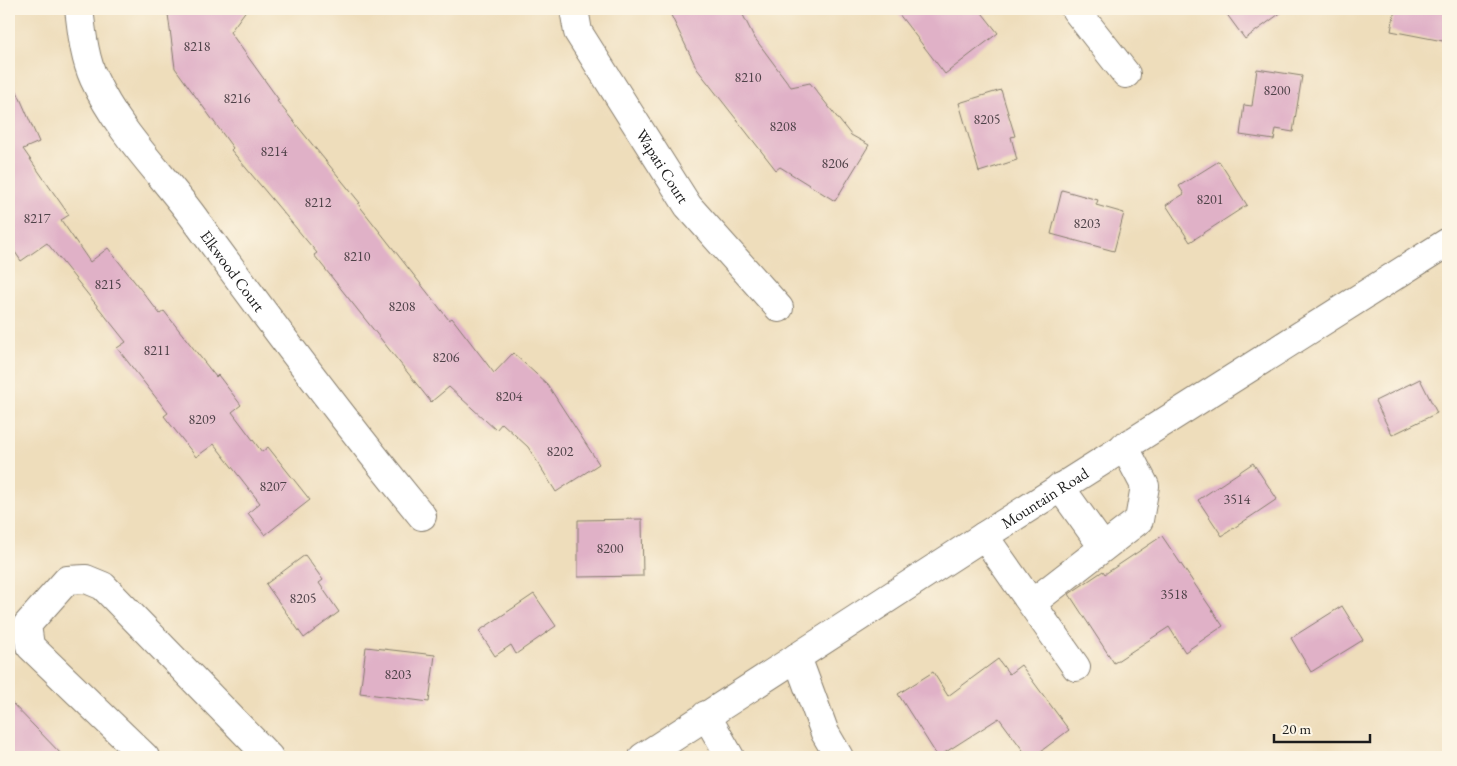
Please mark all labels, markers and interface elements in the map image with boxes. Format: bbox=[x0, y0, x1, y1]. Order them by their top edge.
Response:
house number: 8218 bbox=[184, 37, 211, 55]
house number: 8210 bbox=[735, 68, 762, 86]
house number: 8200 bbox=[1264, 81, 1291, 99]
house number: 8216 bbox=[224, 89, 251, 107]
house number: 8205 bbox=[974, 110, 1000, 128]
house number: 8208 bbox=[770, 117, 797, 135]
street label: Wapati Court bbox=[631, 125, 694, 207]
house number: 8214 bbox=[261, 142, 288, 160]
house number: 8206 bbox=[822, 154, 849, 172]
house number: 8201 bbox=[1197, 190, 1223, 208]
house number: 8212 bbox=[305, 193, 332, 211]
house number: 8217 bbox=[24, 209, 51, 227]
house number: 8203 bbox=[1074, 214, 1101, 232]
street label: Elkwood Court bbox=[196, 226, 270, 316]
house number: 8210 bbox=[344, 247, 371, 265]
house number: 8215 bbox=[95, 275, 121, 293]
house number: 8208 bbox=[389, 297, 416, 315]
house number: 8211 bbox=[144, 341, 170, 359]
house number: 8206 bbox=[433, 348, 460, 366]
house number: 8204 bbox=[496, 387, 523, 405]
house number: 8209 bbox=[189, 410, 216, 428]
house number: 8202 bbox=[547, 442, 574, 460]
street label: Mountain Road bbox=[997, 462, 1093, 533]
house number: 8207 bbox=[260, 477, 287, 495]
house number: 3514 bbox=[1224, 490, 1251, 508]
house number: 8200 bbox=[597, 539, 624, 557]
house number: 3518 bbox=[1161, 585, 1188, 603]
house number: 8205 bbox=[290, 589, 316, 607]
house number: 8203 bbox=[385, 665, 412, 683]
scale bar bbox=[1274, 711, 1371, 743]
text: 20 m bbox=[1282, 719, 1311, 738]

